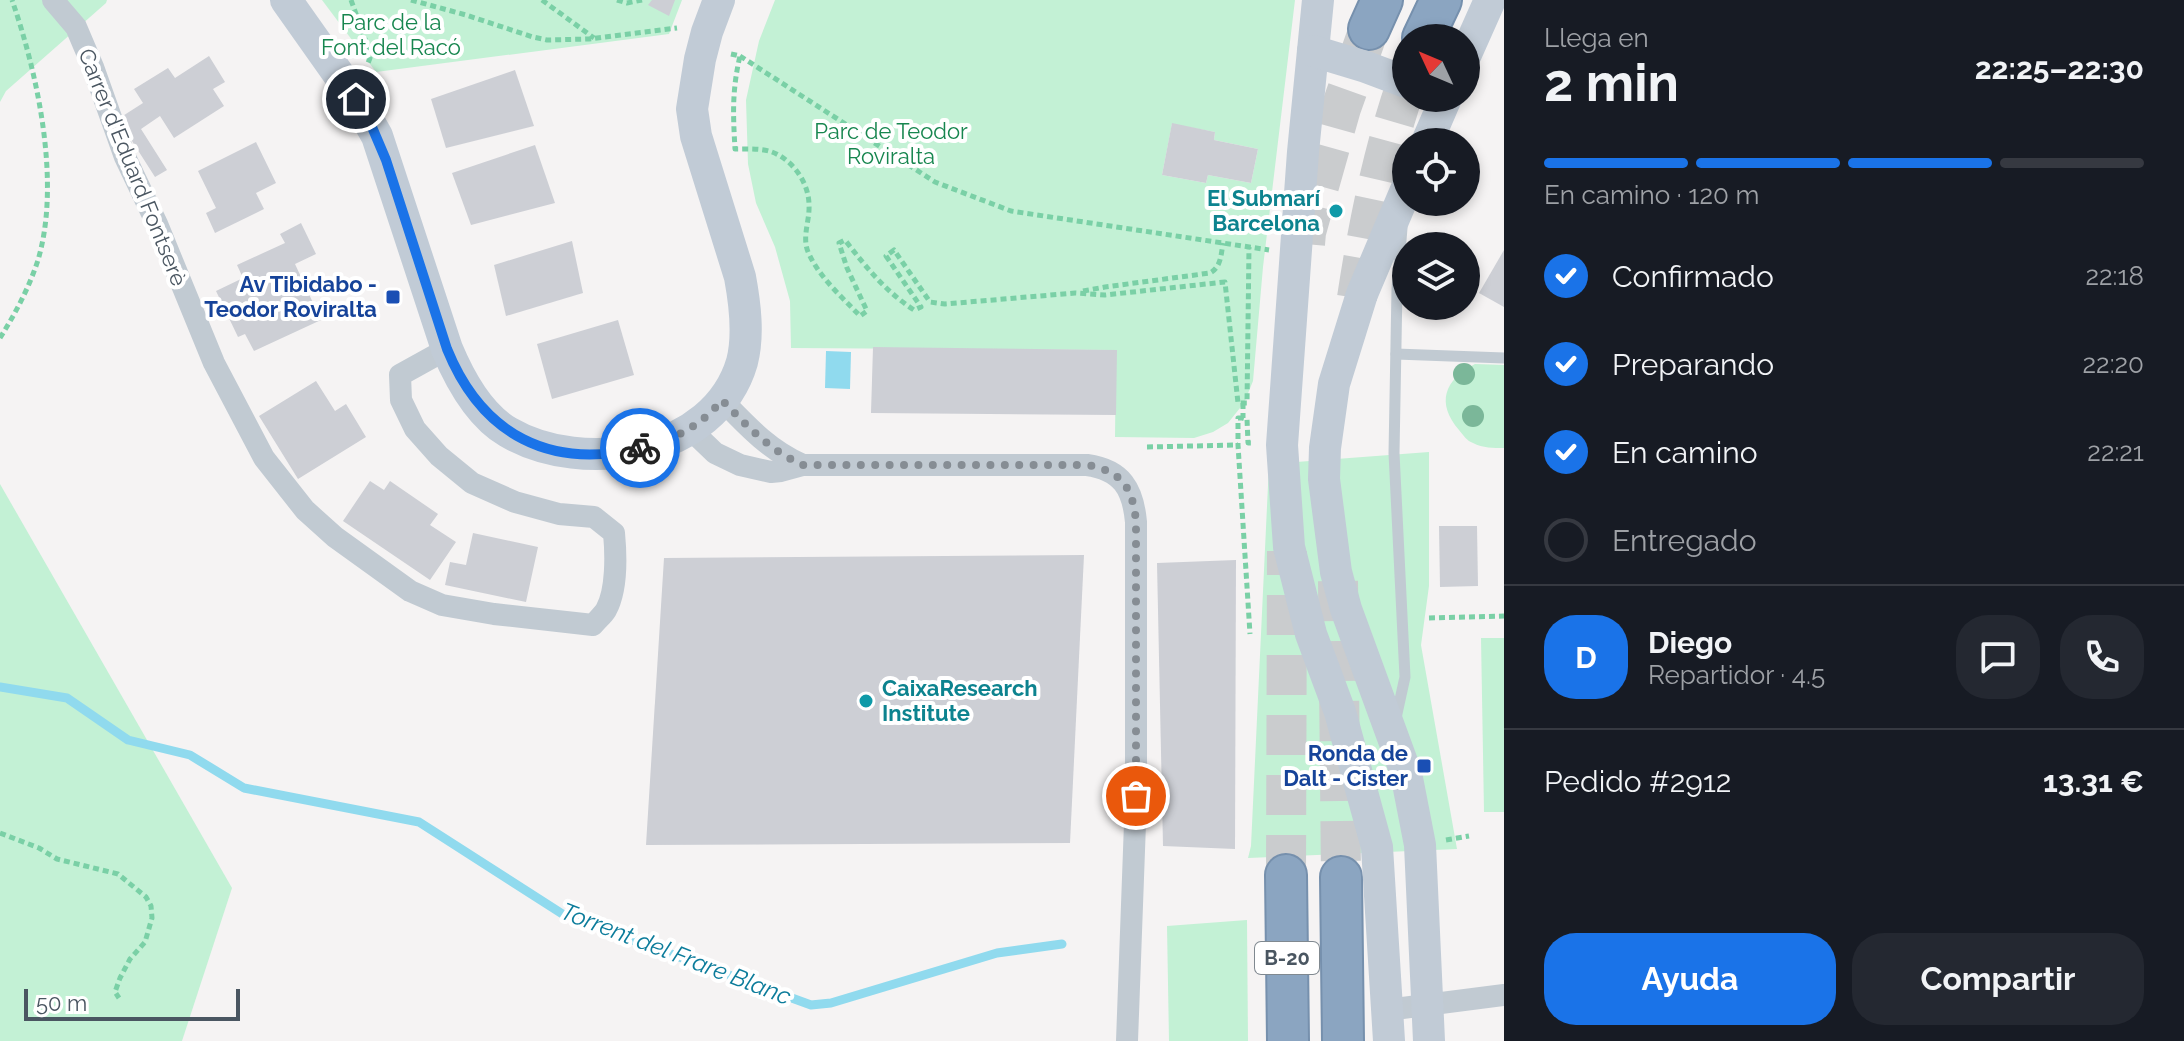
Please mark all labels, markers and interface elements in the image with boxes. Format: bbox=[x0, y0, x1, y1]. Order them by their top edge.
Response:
park label: Parc de la Font del Racó bbox=[321, 9, 461, 60]
text: Llega en bbox=[1544, 23, 1649, 53]
north arrow bbox=[1392, 24, 1480, 112]
map controls bbox=[1392, 24, 1480, 320]
street label: Carrer d'Eduard Fontserè bbox=[73, 45, 193, 290]
text: 22:25–22:30 bbox=[1975, 51, 2144, 86]
text: 2 min bbox=[1544, 52, 1679, 113]
pin bbox=[322, 65, 390, 133]
icon: home bbox=[334, 77, 378, 121]
park label: Parc de Teodor Roviralta bbox=[814, 118, 968, 169]
button: locate bbox=[1392, 128, 1480, 216]
text: En camino · 120 m bbox=[1544, 180, 1759, 210]
place label: El Submarí Barcelona bbox=[1207, 185, 1320, 236]
marker: El Submarí Barcelona bbox=[1327, 202, 1345, 220]
button: layers bbox=[1392, 232, 1480, 320]
icon: check bbox=[1544, 254, 1588, 298]
text: Confirmado bbox=[1612, 259, 1774, 294]
text: 22:18 bbox=[2085, 261, 2144, 291]
place label: Av Tibidabo - Teodor Roviralta bbox=[204, 271, 377, 322]
marker: Av Tibidabo - Teodor Roviralta bbox=[384, 288, 402, 306]
icon: check bbox=[1544, 342, 1588, 386]
text: Preparando bbox=[1612, 347, 1774, 382]
text: 22:20 bbox=[2083, 349, 2144, 379]
courier bbox=[600, 408, 680, 488]
icon: bike bbox=[618, 426, 662, 470]
icon: check bbox=[1544, 430, 1588, 474]
text: En camino bbox=[1612, 435, 1758, 470]
text: 22:21 bbox=[2087, 437, 2144, 467]
text: Entregado bbox=[1612, 523, 1757, 558]
button: chat bbox=[1956, 615, 2040, 699]
button: phone bbox=[2060, 615, 2144, 699]
text: Diego bbox=[1648, 625, 1732, 660]
text: D bbox=[1575, 640, 1597, 675]
text: Repartidor · 4.5 bbox=[1648, 660, 1825, 690]
place label: CaixaResearch Institute bbox=[882, 675, 1038, 726]
marker: CaixaResearch Institute bbox=[857, 692, 875, 710]
place label: Ronda de Dalt - Cister bbox=[1283, 740, 1408, 791]
marker: Ronda de Dalt - Cister bbox=[1415, 757, 1433, 775]
pin bbox=[1102, 762, 1170, 830]
text: Pedido #2912 bbox=[1544, 764, 1731, 799]
text: 13.31 € bbox=[2043, 764, 2144, 799]
icon: bag bbox=[1114, 774, 1158, 818]
water label: Torrent del Frare Blanc bbox=[557, 896, 796, 1011]
button: Ayuda bbox=[1544, 933, 1836, 1025]
button: Compartir bbox=[1852, 933, 2144, 1025]
road number: B-20 bbox=[1255, 942, 1319, 974]
scale bar bbox=[24, 985, 240, 1021]
text: 50 m bbox=[36, 990, 87, 1016]

